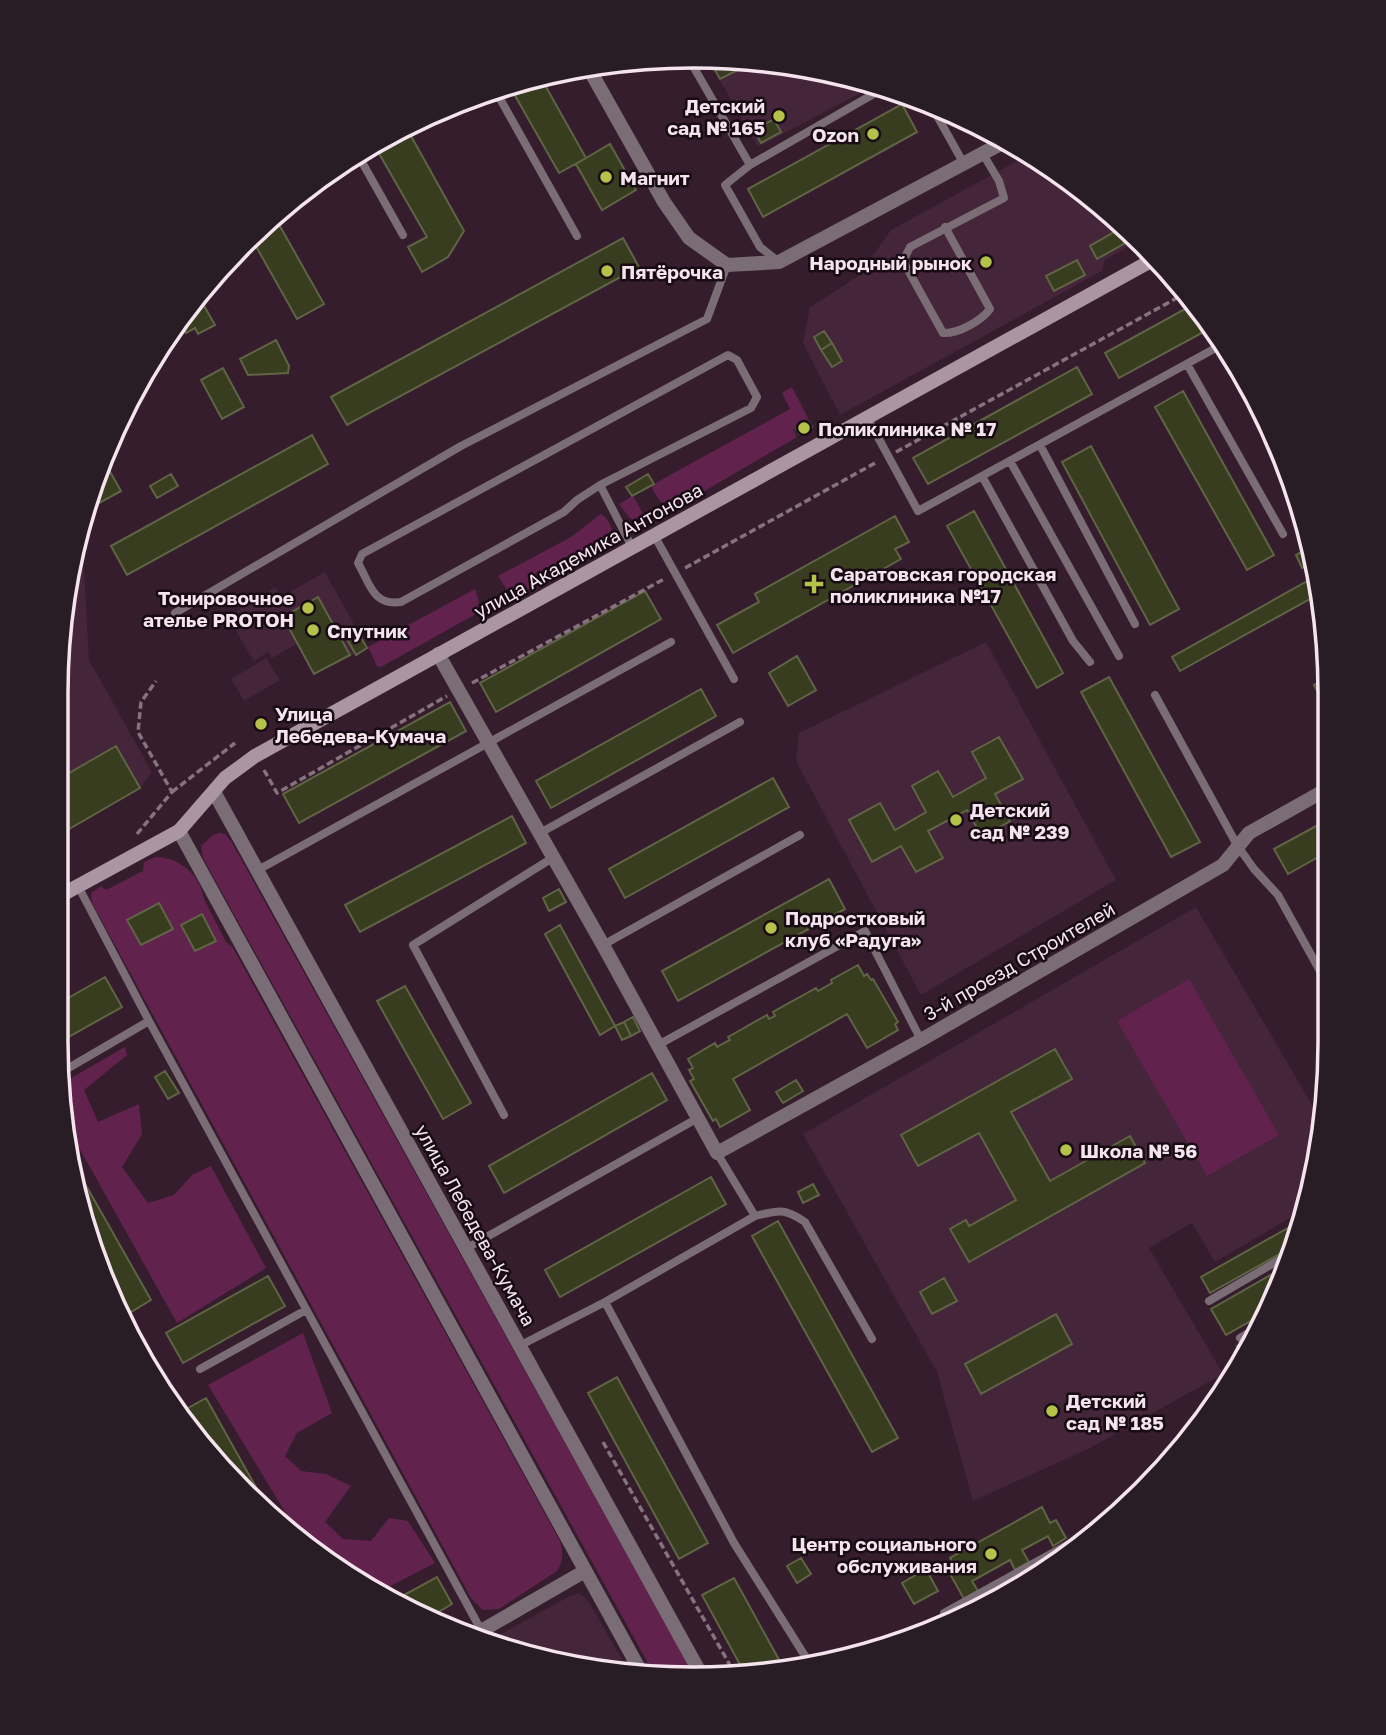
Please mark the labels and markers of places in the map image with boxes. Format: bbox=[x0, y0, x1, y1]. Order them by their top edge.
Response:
place label: Детский сад № 165 bbox=[667, 94, 765, 139]
marker: Детский сад № 165 bbox=[771, 108, 787, 124]
place label: Ozon bbox=[812, 123, 859, 146]
marker: Ozon bbox=[865, 126, 881, 142]
place label: Магнит bbox=[620, 166, 690, 189]
marker: Магнит bbox=[598, 169, 614, 185]
place label: Народный рынок bbox=[809, 251, 972, 274]
marker: Народный рынок bbox=[978, 254, 994, 270]
place label: Пятёрочка bbox=[621, 260, 723, 283]
marker: Пятёрочка bbox=[599, 263, 615, 279]
place label: Поликлиника № 17 bbox=[818, 417, 996, 440]
marker: Поликлиника № 17 bbox=[796, 420, 812, 436]
place label: Саратовская городская поликлиника №17 bbox=[830, 562, 1056, 607]
marker: Саратовская городская поликлиника №17 bbox=[804, 574, 824, 594]
place label: Тонировочное ателье PROTOH bbox=[143, 586, 294, 631]
marker: Тонировочное ателье PROTOH bbox=[300, 600, 316, 616]
place label: Спутник bbox=[327, 619, 408, 642]
marker: Спутник bbox=[305, 622, 321, 638]
place label: Улица Лебедева-Кумача bbox=[275, 702, 446, 747]
marker: Улица Лебедева-Кумача bbox=[253, 716, 269, 732]
place label: Детский сад № 239 bbox=[970, 798, 1070, 843]
marker: Детский сад № 239 bbox=[948, 812, 964, 828]
place label: Подростковый клуб «Радуга» bbox=[785, 906, 925, 951]
marker: Подростковый клуб «Радуга» bbox=[763, 920, 779, 936]
place label: Школа № 56 bbox=[1080, 1139, 1197, 1162]
marker: Школа № 56 bbox=[1058, 1142, 1074, 1158]
place label: Детский сад № 185 bbox=[1066, 1389, 1164, 1434]
marker: Детский сад № 185 bbox=[1044, 1403, 1060, 1419]
place label: Центр социального обслуживания bbox=[791, 1532, 977, 1577]
marker: Центр социального обслуживания bbox=[983, 1546, 999, 1562]

